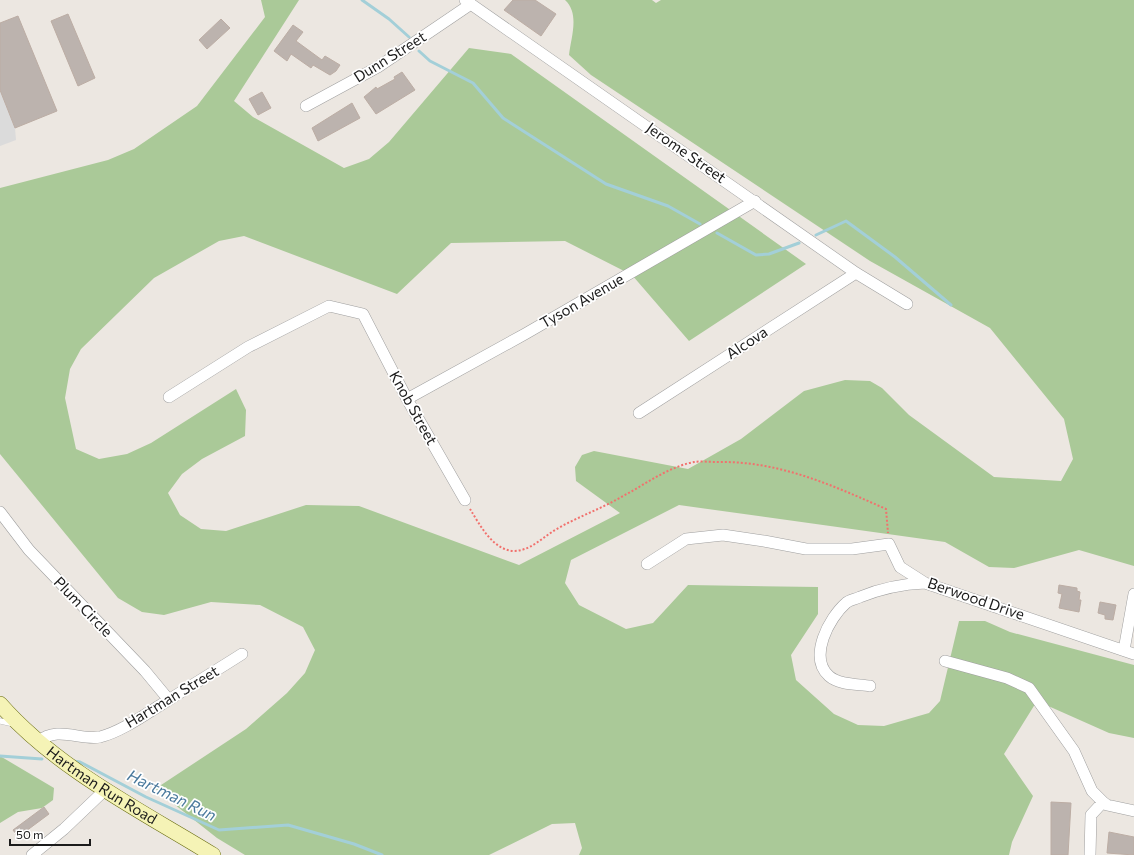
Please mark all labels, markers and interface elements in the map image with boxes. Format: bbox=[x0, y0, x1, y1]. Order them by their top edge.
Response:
street label: Dunn Street bbox=[350, 27, 429, 85]
street label: Jerome Street bbox=[643, 118, 730, 186]
street label: Tyson Avenue bbox=[536, 269, 627, 331]
street label: Alcova bbox=[722, 322, 771, 362]
street label: Knob Street bbox=[386, 367, 442, 448]
street label: Plum Circle bbox=[51, 573, 117, 640]
street label: Berwood Drive bbox=[926, 573, 1027, 623]
street label: Hartman Street bbox=[121, 661, 222, 731]
street label: Hartman Run Road bbox=[43, 742, 161, 828]
water label: Hartman Run bbox=[125, 765, 220, 824]
scale bar bbox=[10, 821, 90, 847]
text: 50 m bbox=[16, 827, 44, 841]

